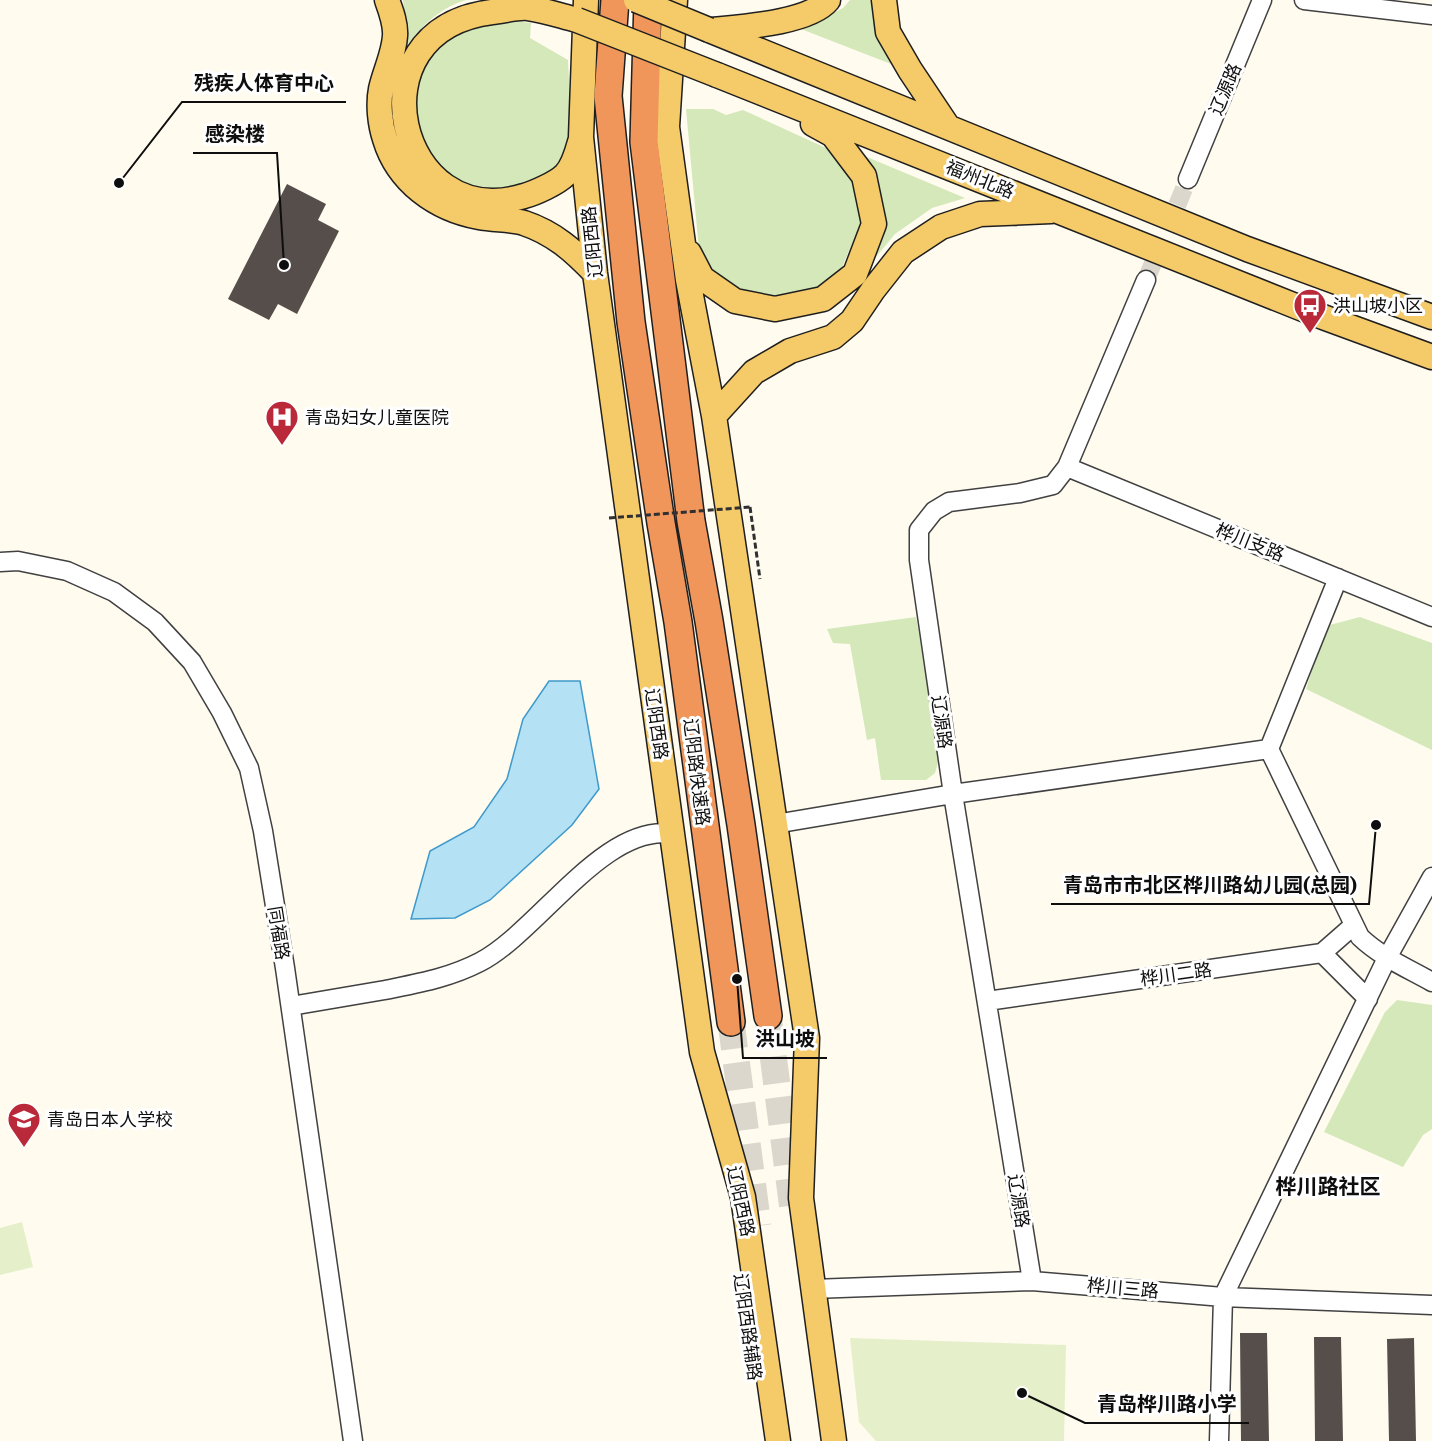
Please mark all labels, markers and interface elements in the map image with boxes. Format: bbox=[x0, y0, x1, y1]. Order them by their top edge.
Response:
street label: 辽源路 bbox=[1204, 60, 1246, 118]
callout: 残疾人体育中心 bbox=[182, 64, 346, 102]
text: 残疾人体育中心 bbox=[194, 69, 334, 96]
callout: 感染楼 bbox=[193, 115, 277, 153]
text: 感染楼 bbox=[205, 120, 265, 147]
street label: 福州北路 bbox=[942, 155, 1018, 203]
street label: 辽阳西路 bbox=[577, 205, 607, 279]
bus stop icon: 洪山坡小区 bbox=[1292, 287, 1328, 334]
place label: 洪山坡小区 bbox=[1333, 294, 1423, 317]
hospital icon: 青岛妇女儿童医院 bbox=[264, 399, 300, 446]
place label: 青岛妇女儿童医院 bbox=[305, 406, 449, 429]
street label: 桦川支路 bbox=[1212, 518, 1288, 566]
street label: 辽阳西路 bbox=[641, 687, 673, 761]
street label: 辽源路 bbox=[927, 694, 957, 750]
street label: 辽阳路快速路 bbox=[679, 717, 715, 827]
callout: 青岛市市北区桦川路幼儿园(总园) bbox=[1051, 866, 1369, 904]
text: 青岛市市北区桦川路幼儿园(总园) bbox=[1063, 871, 1357, 898]
street label: 同福路 bbox=[263, 905, 295, 961]
street label: 桦川二路 bbox=[1139, 958, 1213, 990]
callout: 洪山坡 bbox=[743, 1020, 827, 1058]
text: 洪山坡 bbox=[755, 1025, 815, 1052]
school or university icon: 青岛日本人学校 bbox=[6, 1101, 42, 1148]
place label: 青岛日本人学校 bbox=[47, 1108, 173, 1131]
street label: 辽阳西路 bbox=[722, 1163, 760, 1239]
district label: 桦川路社区 bbox=[1276, 1172, 1381, 1200]
street label: 辽源路 bbox=[1003, 1173, 1035, 1229]
street label: 辽阳西路辅路 bbox=[729, 1272, 767, 1382]
street label: 桦川三路 bbox=[1086, 1273, 1160, 1303]
callout: 青岛桦川路小学 bbox=[1085, 1385, 1249, 1423]
text: 青岛桦川路小学 bbox=[1097, 1390, 1237, 1417]

